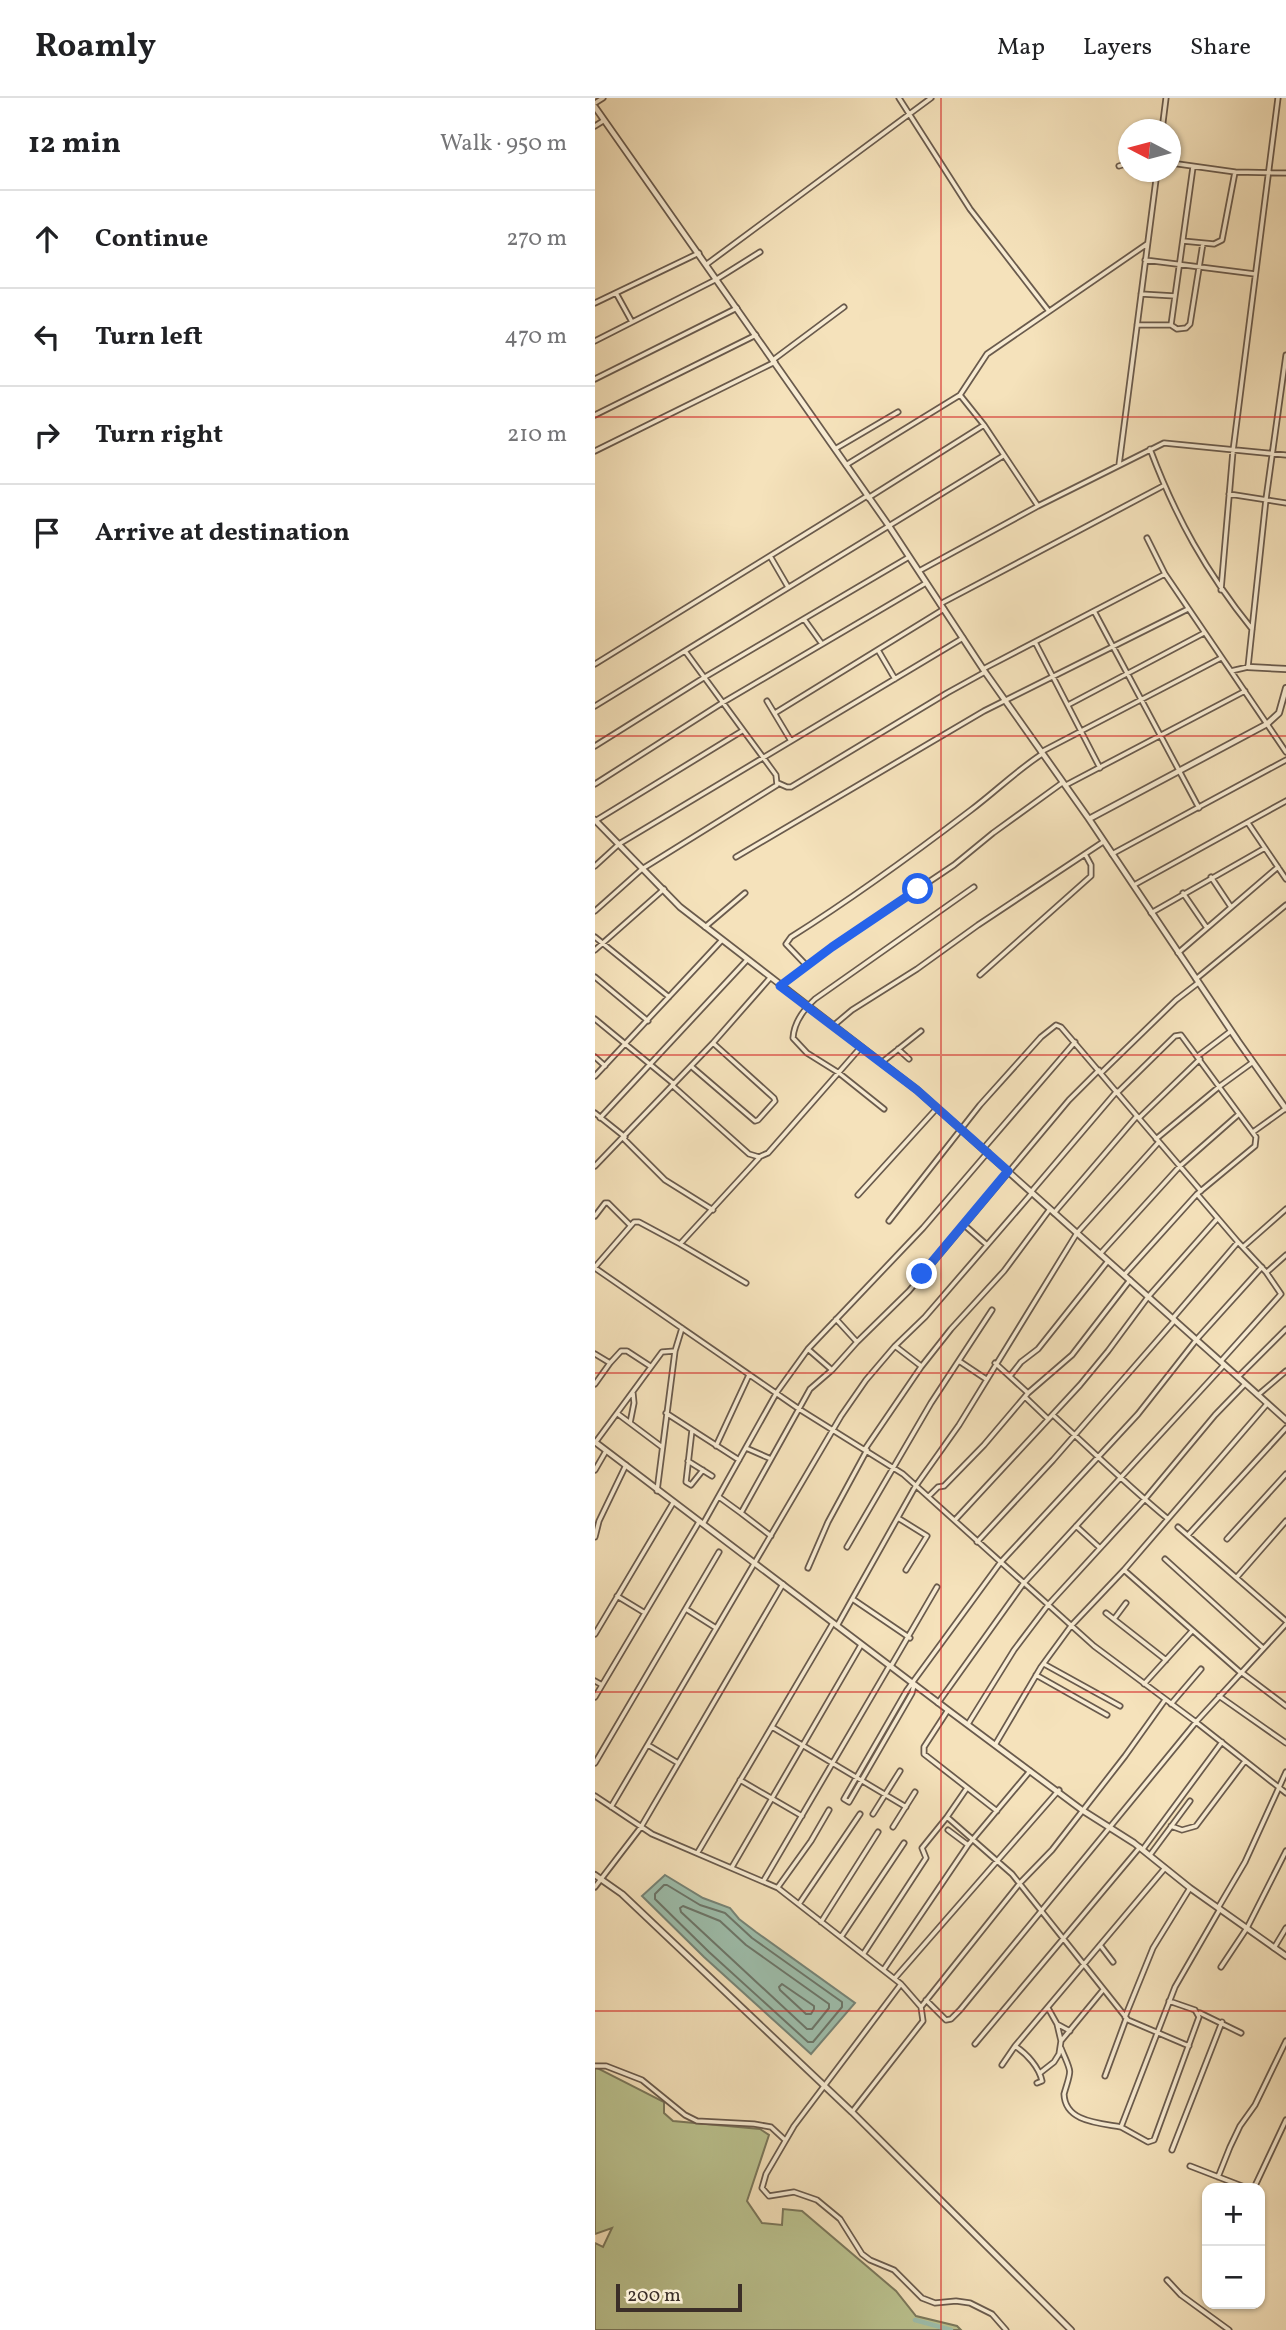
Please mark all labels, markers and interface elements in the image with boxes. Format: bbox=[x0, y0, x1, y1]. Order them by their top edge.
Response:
text: Roamly bbox=[35, 25, 156, 71]
text: Map bbox=[997, 31, 1045, 65]
text: Layers bbox=[1083, 31, 1152, 65]
text: Share bbox=[1190, 31, 1251, 65]
north arrow bbox=[1118, 119, 1181, 182]
text: 12 min bbox=[28, 123, 121, 165]
text: Walk · 950 m bbox=[440, 128, 567, 160]
icon: ahead bbox=[28, 220, 66, 258]
text: Continue bbox=[95, 221, 208, 257]
text: 270 m bbox=[506, 223, 567, 255]
icon: left bbox=[28, 318, 66, 356]
text: Turn left bbox=[95, 319, 203, 355]
text: 470 m bbox=[504, 321, 567, 353]
icon: right bbox=[28, 416, 66, 454]
text: Turn right bbox=[95, 417, 223, 453]
text: 210 m bbox=[507, 419, 567, 451]
icon: arrive bbox=[28, 514, 66, 552]
text: Arrive at destination bbox=[95, 515, 350, 551]
route start bbox=[902, 873, 933, 904]
route end bbox=[906, 1258, 937, 1289]
map controls bbox=[1202, 2183, 1265, 2309]
button: + bbox=[1202, 2183, 1265, 2246]
button: − bbox=[1202, 2246, 1265, 2309]
scale bar bbox=[616, 2281, 742, 2313]
text: 200 m bbox=[627, 2283, 681, 2309]

